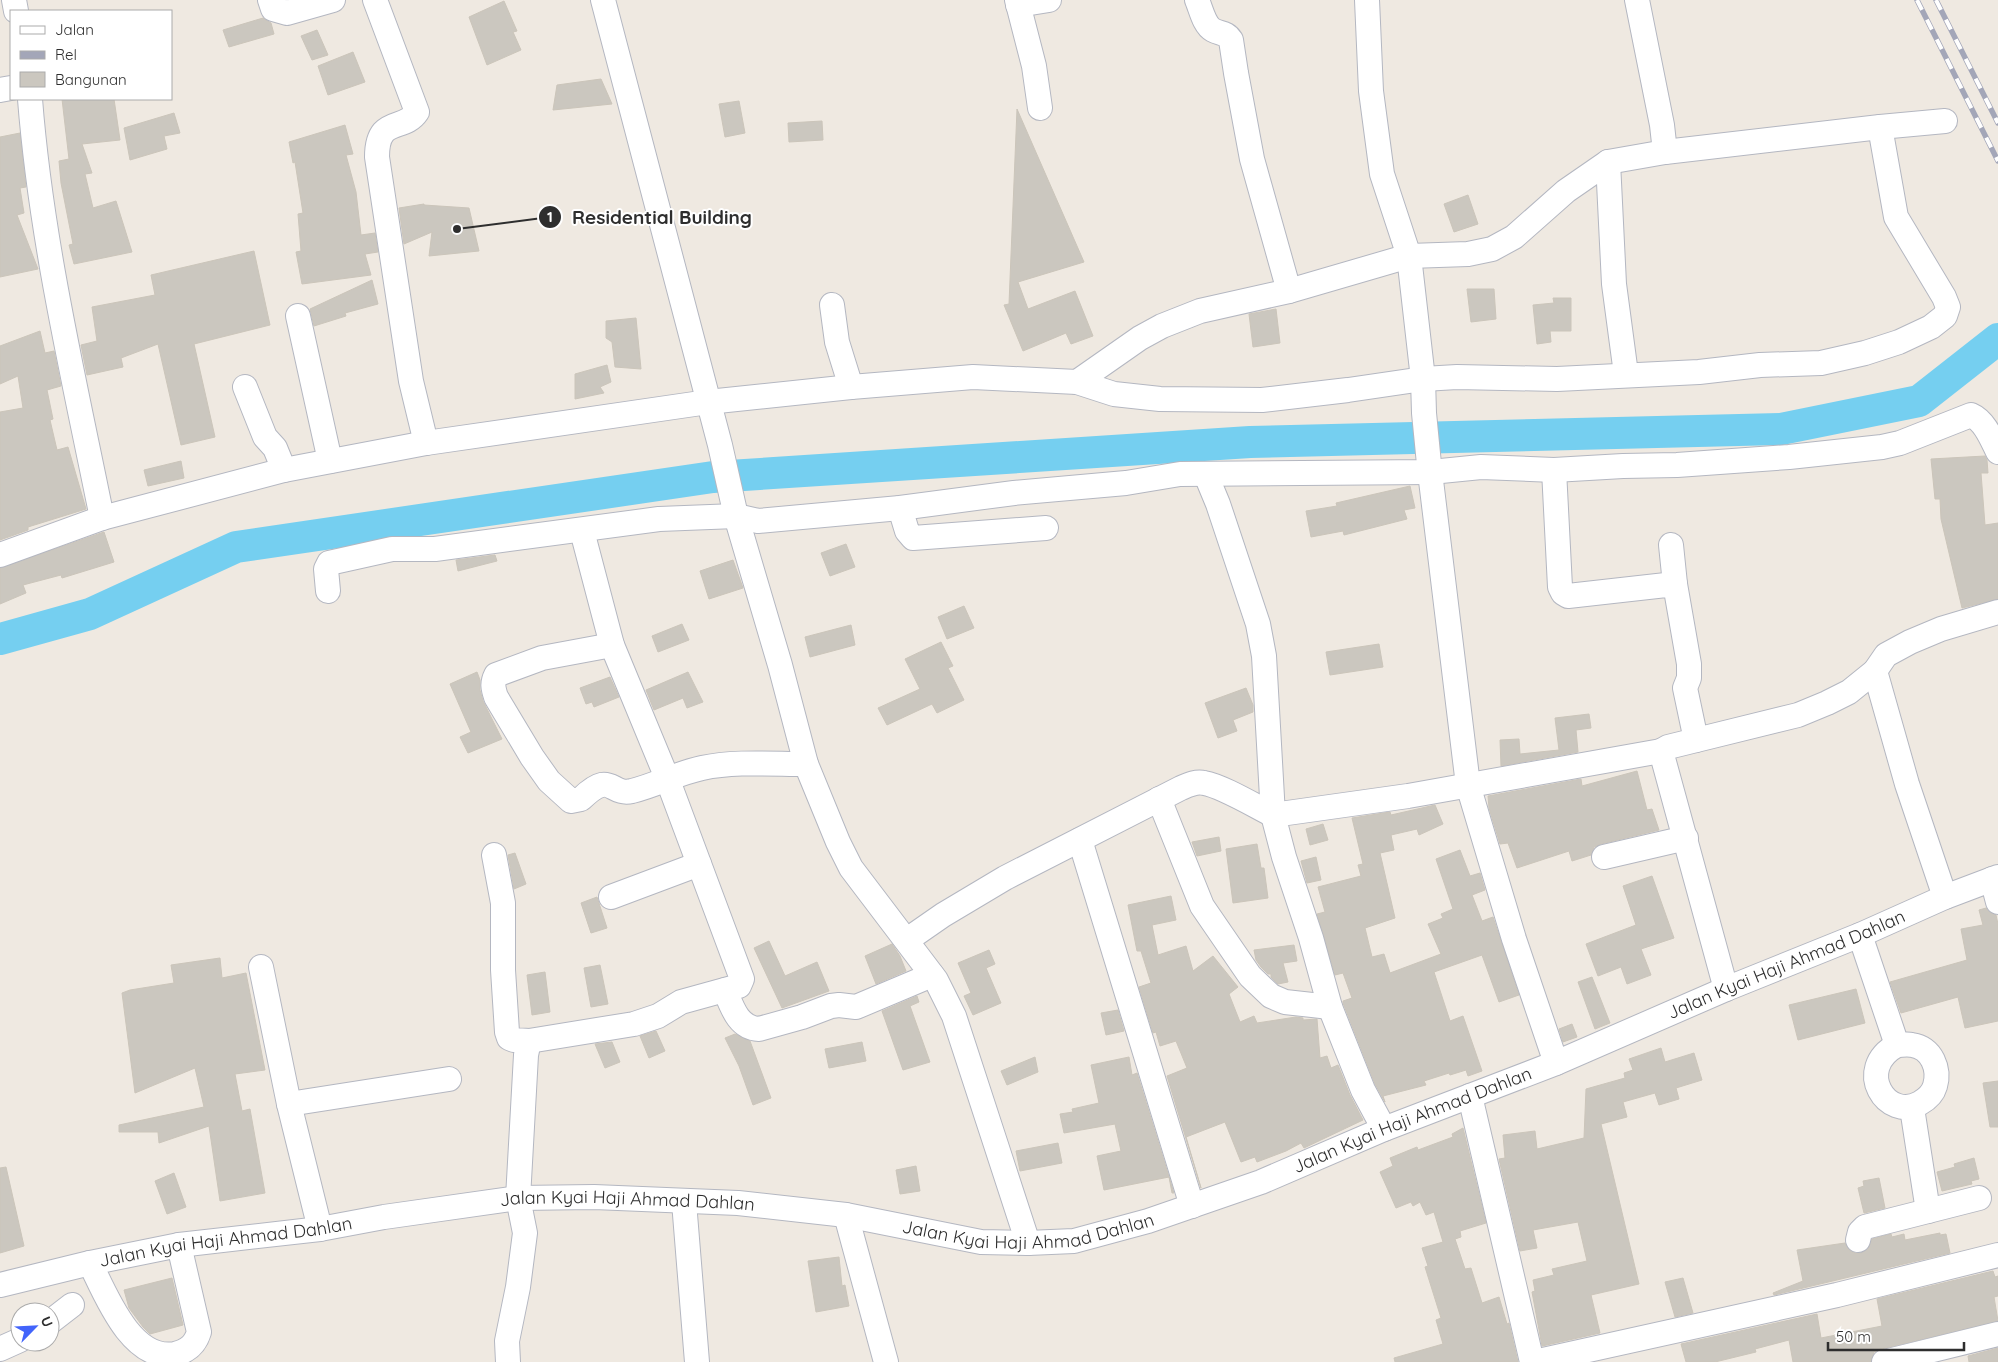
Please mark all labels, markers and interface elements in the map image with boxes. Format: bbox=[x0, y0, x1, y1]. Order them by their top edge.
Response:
legend bbox=[10, 10, 172, 100]
text: Jalan bbox=[55, 20, 94, 39]
text: Rel bbox=[55, 45, 77, 64]
text: Bangunan bbox=[55, 70, 127, 89]
callout: Residential Building bbox=[537, 200, 762, 234]
text: Residential Building bbox=[572, 205, 752, 229]
text: 1 bbox=[547, 207, 553, 226]
street label: Jalan Kyai Haji Ahmad Dahlan bbox=[1664, 904, 1908, 1024]
street label: Jalan Kyai Haji Ahmad Dahlan bbox=[1289, 1061, 1535, 1178]
street label: Jalan Kyai Haji Ahmad Dahlan bbox=[498, 1185, 756, 1216]
street label: Jalan Kyai Haji Ahmad Dahlan bbox=[900, 1208, 1157, 1254]
street label: Jalan Kyai Haji Ahmad Dahlan bbox=[97, 1211, 354, 1272]
north arrow bbox=[10, 1302, 60, 1352]
text: U bbox=[37, 1314, 57, 1330]
scale bar bbox=[1828, 1320, 1964, 1352]
text: 50 m bbox=[1836, 1327, 1871, 1346]

